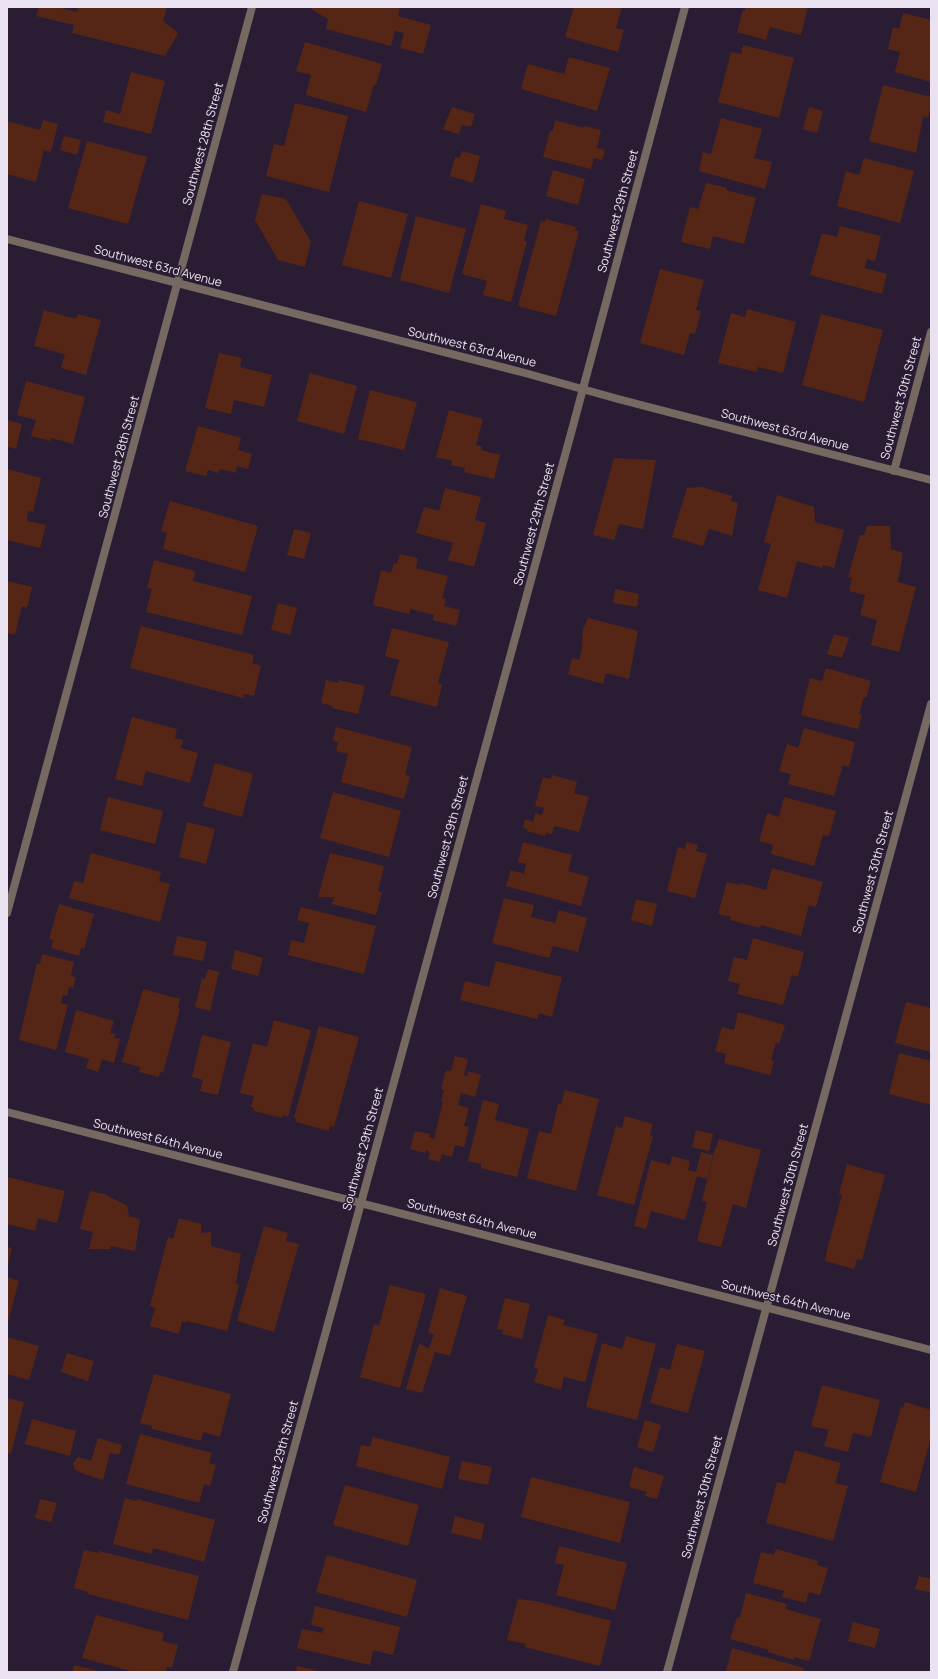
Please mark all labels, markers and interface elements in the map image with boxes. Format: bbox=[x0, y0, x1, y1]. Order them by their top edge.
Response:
street label: Southwest 28th Street bbox=[178, 80, 227, 207]
street label: Southwest 29th Street bbox=[593, 147, 642, 274]
street label: Southwest 63rd Avenue bbox=[92, 240, 224, 291]
street label: Southwest 63rd Avenue bbox=[406, 322, 538, 371]
street label: Southwest 30th Street bbox=[876, 334, 925, 461]
street label: Southwest 28th Street bbox=[94, 393, 143, 520]
street label: Southwest 63rd Avenue bbox=[719, 404, 851, 455]
street label: Southwest 29th Street bbox=[509, 460, 558, 587]
street label: Southwest 29th Street bbox=[423, 773, 472, 900]
street label: Southwest 30th Street bbox=[848, 808, 897, 935]
street label: Southwest 29th Street bbox=[338, 1085, 387, 1212]
street label: Southwest 64th Avenue bbox=[92, 1114, 225, 1163]
street label: Southwest 30th Street bbox=[763, 1121, 812, 1248]
street label: Southwest 64th Avenue bbox=[406, 1194, 539, 1243]
street label: Southwest 64th Avenue bbox=[720, 1275, 853, 1324]
street label: Southwest 29th Street bbox=[253, 1398, 302, 1525]
street label: Southwest 30th Street bbox=[677, 1433, 726, 1560]

